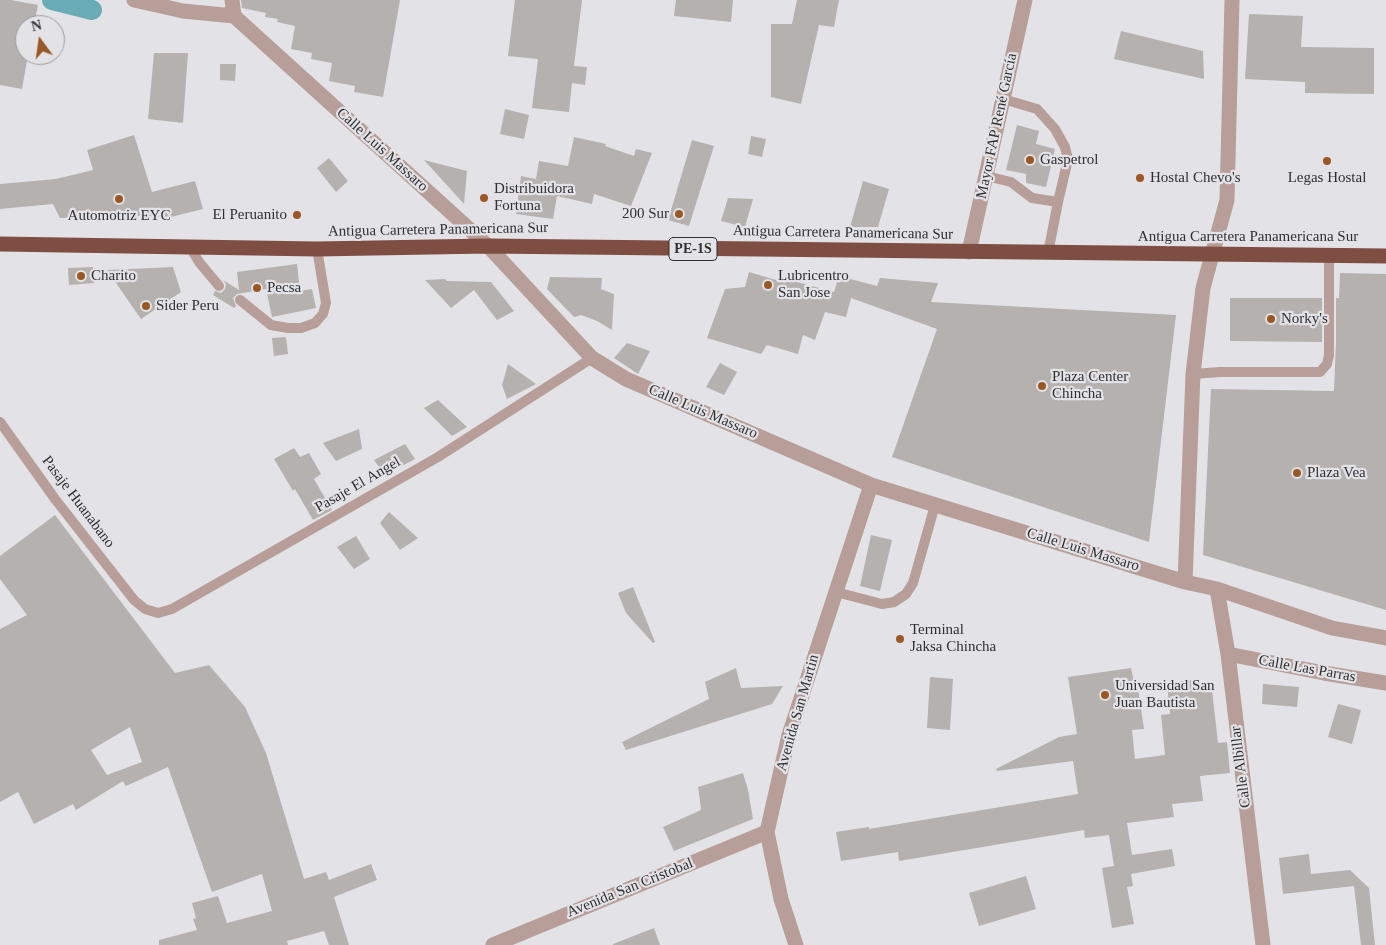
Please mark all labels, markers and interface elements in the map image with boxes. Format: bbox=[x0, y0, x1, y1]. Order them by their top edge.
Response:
north arrow bbox=[15, 15, 65, 65]
text: N bbox=[30, 17, 43, 34]
street label: Mayor FAP René García bbox=[973, 52, 1021, 200]
street label: Calle Luis Massaro bbox=[333, 104, 431, 196]
place label: Gaspetrol bbox=[1040, 151, 1098, 169]
marker: Gaspetrol bbox=[1024, 154, 1036, 166]
marker: Legas Hostal bbox=[1321, 155, 1333, 167]
place label: Hostal Chevo's bbox=[1150, 169, 1241, 187]
place label: Legas Hostal bbox=[1288, 169, 1366, 187]
marker: Hostal Chevo's bbox=[1134, 172, 1146, 184]
place label: Distribuidora Fortuna bbox=[494, 180, 574, 215]
marker: Distribuidora Fortuna bbox=[478, 192, 490, 204]
marker: Automotriz EYC bbox=[113, 193, 125, 205]
place label: 200 Sur bbox=[622, 205, 669, 223]
place label: El Peruanito bbox=[212, 206, 287, 224]
place label: Automotriz EYC bbox=[68, 207, 170, 225]
marker: 200 Sur bbox=[673, 208, 685, 220]
marker: El Peruanito bbox=[291, 209, 303, 221]
street label: Antigua Carretera Panamericana Sur bbox=[328, 219, 548, 241]
street label: Antigua Carretera Panamericana Sur bbox=[733, 222, 953, 244]
street label: Antigua Carretera Panamericana Sur bbox=[1138, 228, 1358, 246]
road number: PE-1S bbox=[669, 238, 717, 260]
place label: Charito bbox=[91, 267, 136, 285]
place label: Lubricentro San Jose bbox=[778, 267, 849, 302]
marker: Charito bbox=[75, 270, 87, 282]
place label: Pecsa bbox=[267, 279, 301, 297]
marker: Lubricentro San Jose bbox=[762, 279, 774, 291]
marker: Pecsa bbox=[251, 282, 263, 294]
place label: Sider Peru bbox=[156, 297, 219, 315]
marker: Sider Peru bbox=[140, 300, 152, 312]
place label: Norky's bbox=[1281, 310, 1328, 328]
marker: Norky's bbox=[1265, 313, 1277, 325]
place label: Plaza Center Chincha bbox=[1052, 368, 1128, 403]
marker: Plaza Center Chincha bbox=[1036, 380, 1048, 392]
street label: Calle Luis Massaro bbox=[646, 381, 760, 443]
street label: Pasaje Huanabano bbox=[38, 453, 118, 551]
street label: Pasaje El Angel bbox=[312, 453, 404, 517]
place label: Plaza Vea bbox=[1307, 464, 1366, 482]
marker: Plaza Vea bbox=[1291, 467, 1303, 479]
street label: Calle Luis Massaro bbox=[1025, 524, 1141, 576]
place label: Terminal Jaksa Chincha bbox=[910, 621, 996, 656]
marker: Terminal Jaksa Chincha bbox=[894, 633, 906, 645]
street label: Calle Las Parras bbox=[1257, 652, 1357, 686]
street label: Avenida San Martin bbox=[773, 653, 823, 773]
place label: Universidad San Juan Bautista bbox=[1115, 677, 1215, 712]
marker: Universidad San Juan Bautista bbox=[1099, 689, 1111, 701]
street label: Calle Albillar bbox=[1227, 725, 1255, 809]
street label: Avenida San Cristobal bbox=[564, 854, 696, 922]

